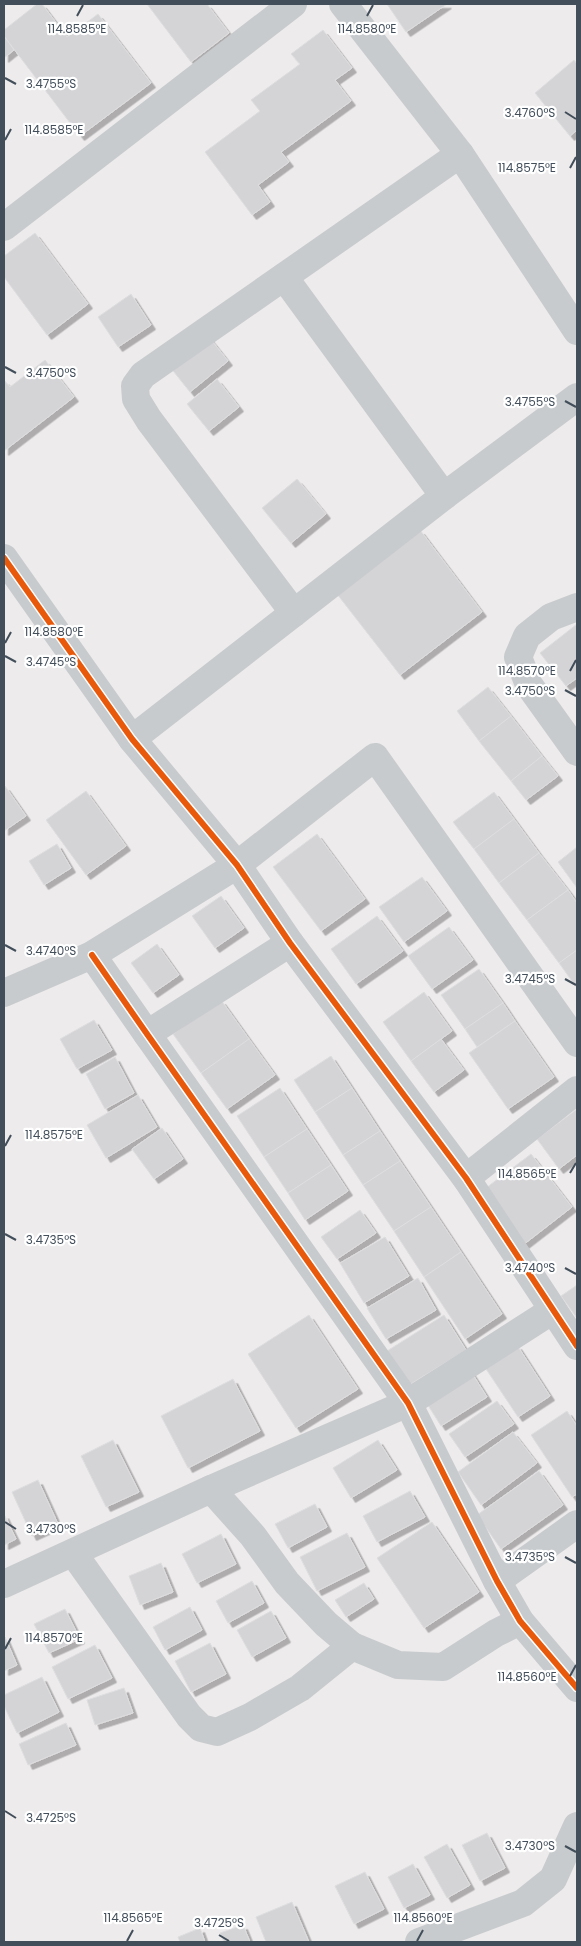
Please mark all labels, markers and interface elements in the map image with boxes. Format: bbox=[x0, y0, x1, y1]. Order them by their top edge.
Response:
text: 114.8585°E bbox=[47, 20, 107, 37]
text: 114.8580°E bbox=[337, 20, 397, 37]
text: 3.4755°S bbox=[26, 75, 76, 92]
text: 3.4760°S bbox=[505, 104, 555, 121]
text: 114.8585°E bbox=[24, 121, 84, 138]
text: 114.8575°E bbox=[498, 159, 556, 176]
text: 3.4750°S bbox=[26, 364, 76, 381]
text: 3.4755°S bbox=[505, 393, 555, 410]
text: 114.8580°E bbox=[24, 623, 84, 640]
text: 3.4745°S bbox=[26, 653, 76, 670]
text: 114.8570°E bbox=[498, 662, 556, 679]
text: 3.4750°S bbox=[505, 682, 555, 699]
text: 3.4740°S bbox=[26, 942, 76, 959]
text: 3.4745°S bbox=[505, 970, 555, 987]
text: 114.8575°E bbox=[25, 1126, 83, 1143]
text: 114.8565°E bbox=[497, 1165, 557, 1182]
text: 3.4735°S bbox=[26, 1231, 76, 1248]
text: 3.4740°S bbox=[505, 1259, 555, 1276]
text: 3.4730°S bbox=[26, 1520, 76, 1537]
text: 3.4735°S bbox=[505, 1548, 555, 1565]
text: 114.8570°E bbox=[25, 1629, 83, 1646]
text: 114.8560°E bbox=[497, 1668, 557, 1685]
text: 3.4725°S bbox=[26, 1809, 76, 1826]
text: 3.4730°S bbox=[505, 1837, 555, 1854]
text: 114.8565°E bbox=[103, 1909, 163, 1926]
text: 114.8560°E bbox=[393, 1909, 453, 1926]
text: 3.4725°S bbox=[194, 1914, 244, 1931]

